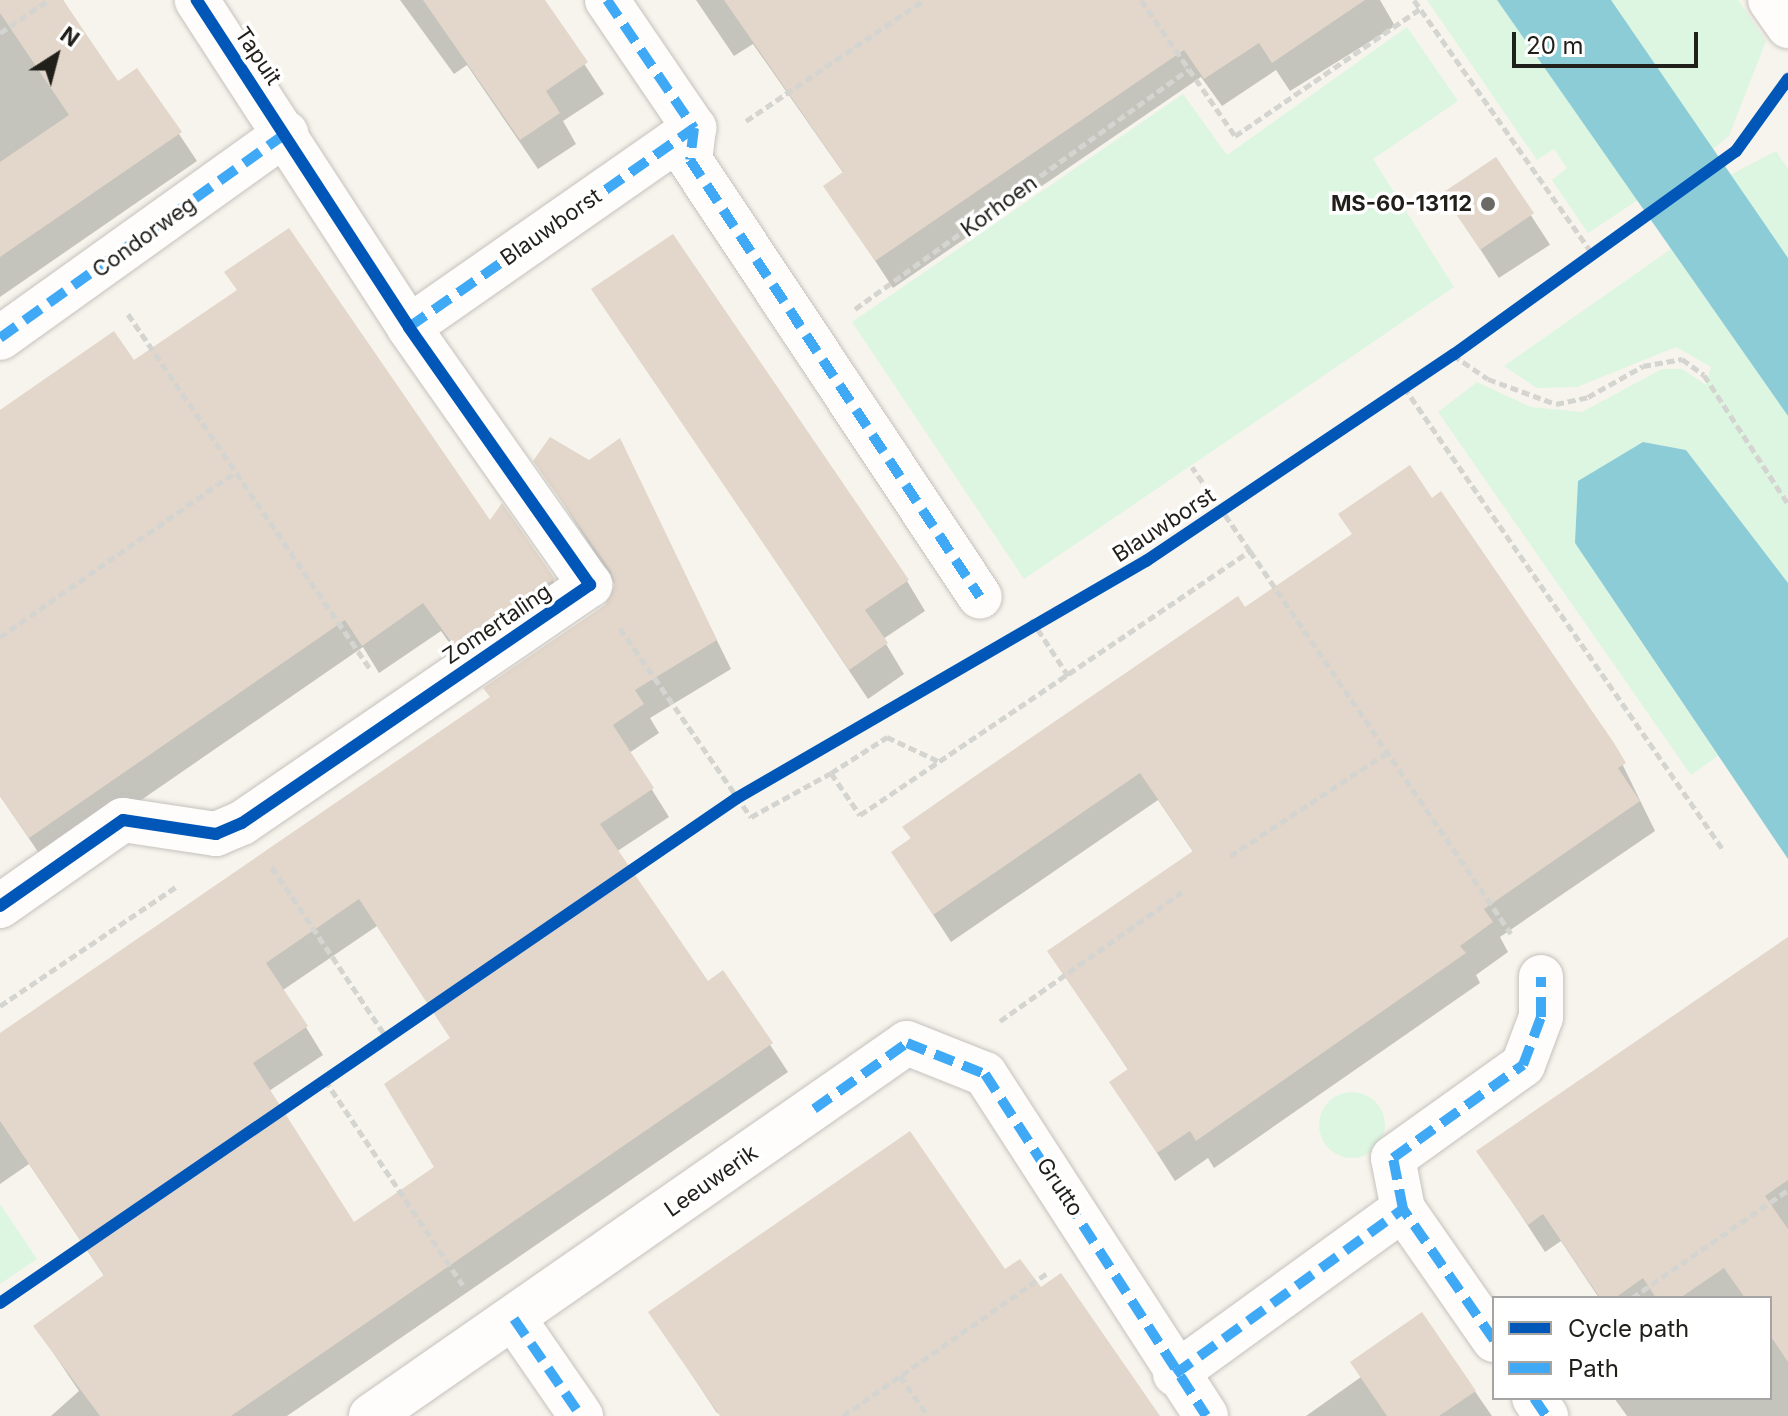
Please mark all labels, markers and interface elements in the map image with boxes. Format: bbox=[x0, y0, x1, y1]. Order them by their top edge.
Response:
north arrow bbox=[16, 16, 96, 96]
scale bar bbox=[1516, 16, 1702, 66]
text: N bbox=[56, 21, 85, 52]
street label: Tapuit bbox=[229, 22, 287, 90]
text: 20 m bbox=[1526, 31, 1584, 60]
street label: Korhoen bbox=[956, 170, 1042, 242]
street label: Blauwborst bbox=[496, 183, 606, 271]
street label: Condorweg bbox=[87, 191, 201, 283]
place label: MS-60-13112 bbox=[1331, 191, 1472, 217]
marker: MS-60-13112 bbox=[1479, 195, 1497, 213]
street label: Blauwborst bbox=[1108, 482, 1220, 568]
street label: Zomertaling bbox=[438, 578, 556, 670]
street label: Leeuwerik bbox=[659, 1139, 763, 1223]
street label: Grutto bbox=[1031, 1153, 1089, 1221]
legend bbox=[1492, 1296, 1772, 1400]
text: Cycle path bbox=[1568, 1314, 1689, 1343]
text: Path bbox=[1568, 1354, 1619, 1383]

